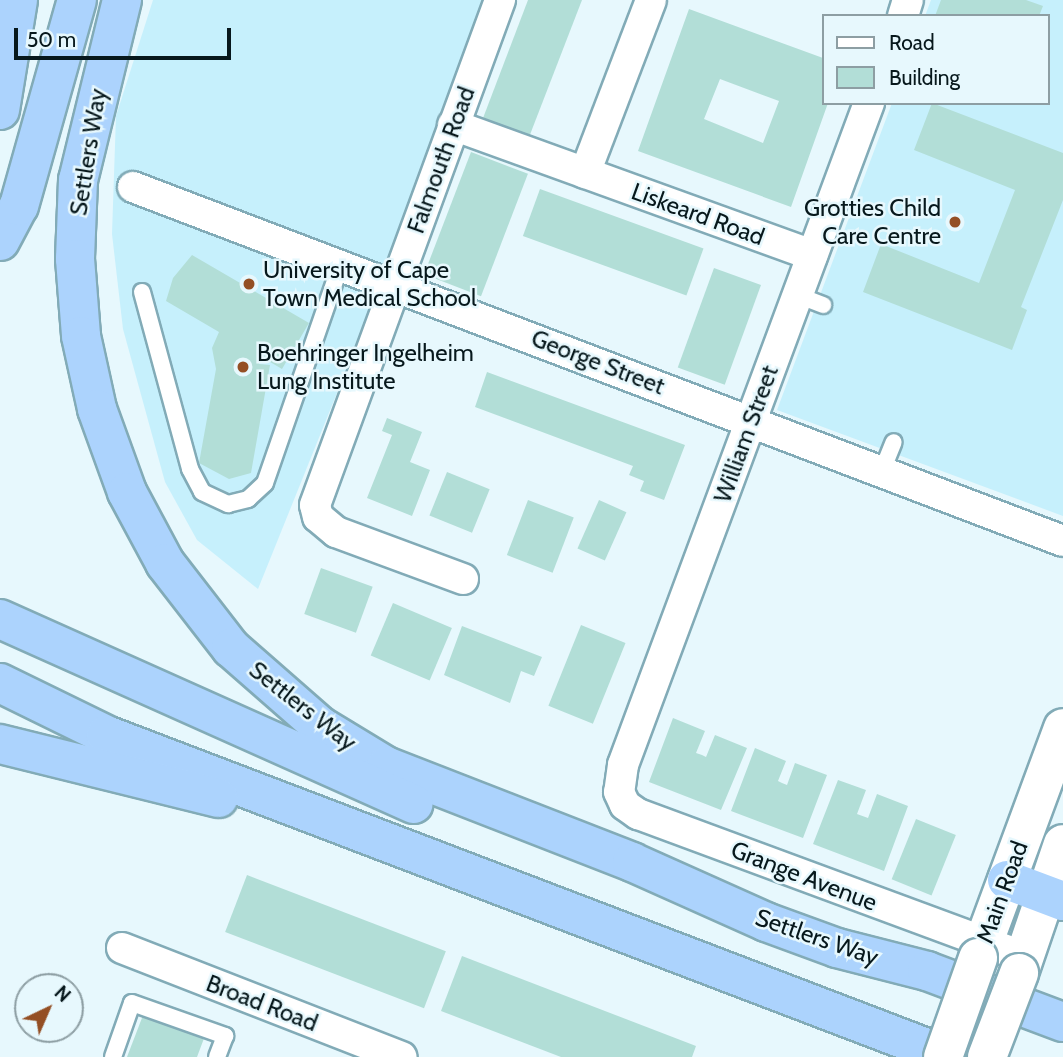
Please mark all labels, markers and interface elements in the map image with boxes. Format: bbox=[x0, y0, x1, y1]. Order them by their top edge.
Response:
scale bar bbox=[18, 14, 234, 58]
legend bbox=[822, 14, 1049, 105]
text: 50 m bbox=[27, 27, 76, 52]
text: Road bbox=[889, 30, 935, 55]
text: Building bbox=[889, 65, 960, 90]
street label: Falmouth Road bbox=[401, 83, 481, 237]
street label: Settlers Way bbox=[64, 86, 112, 218]
street label: Liskeard Road bbox=[628, 177, 768, 251]
place label: Grotties Child Care Centre bbox=[804, 194, 941, 250]
marker: Grotties Child Care Centre bbox=[947, 214, 963, 230]
place label: University of Cape Town Medical School bbox=[263, 256, 477, 312]
marker: University of Cape Town Medical School bbox=[241, 276, 257, 292]
street label: George Street bbox=[527, 323, 669, 401]
place label: Boehringer Ingelheim Lung Institute bbox=[257, 339, 474, 395]
marker: Boehringer Ingelheim Lung Institute bbox=[235, 359, 251, 375]
street label: William Street bbox=[708, 362, 784, 506]
street label: Settlers Way bbox=[244, 655, 362, 757]
street label: Grange Avenue bbox=[727, 835, 881, 917]
street label: Main Road bbox=[970, 837, 1034, 947]
street label: Settlers Way bbox=[752, 903, 882, 971]
street label: Broad Road bbox=[202, 969, 322, 1037]
north arrow bbox=[14, 973, 84, 1043]
text: N bbox=[50, 981, 75, 1007]

